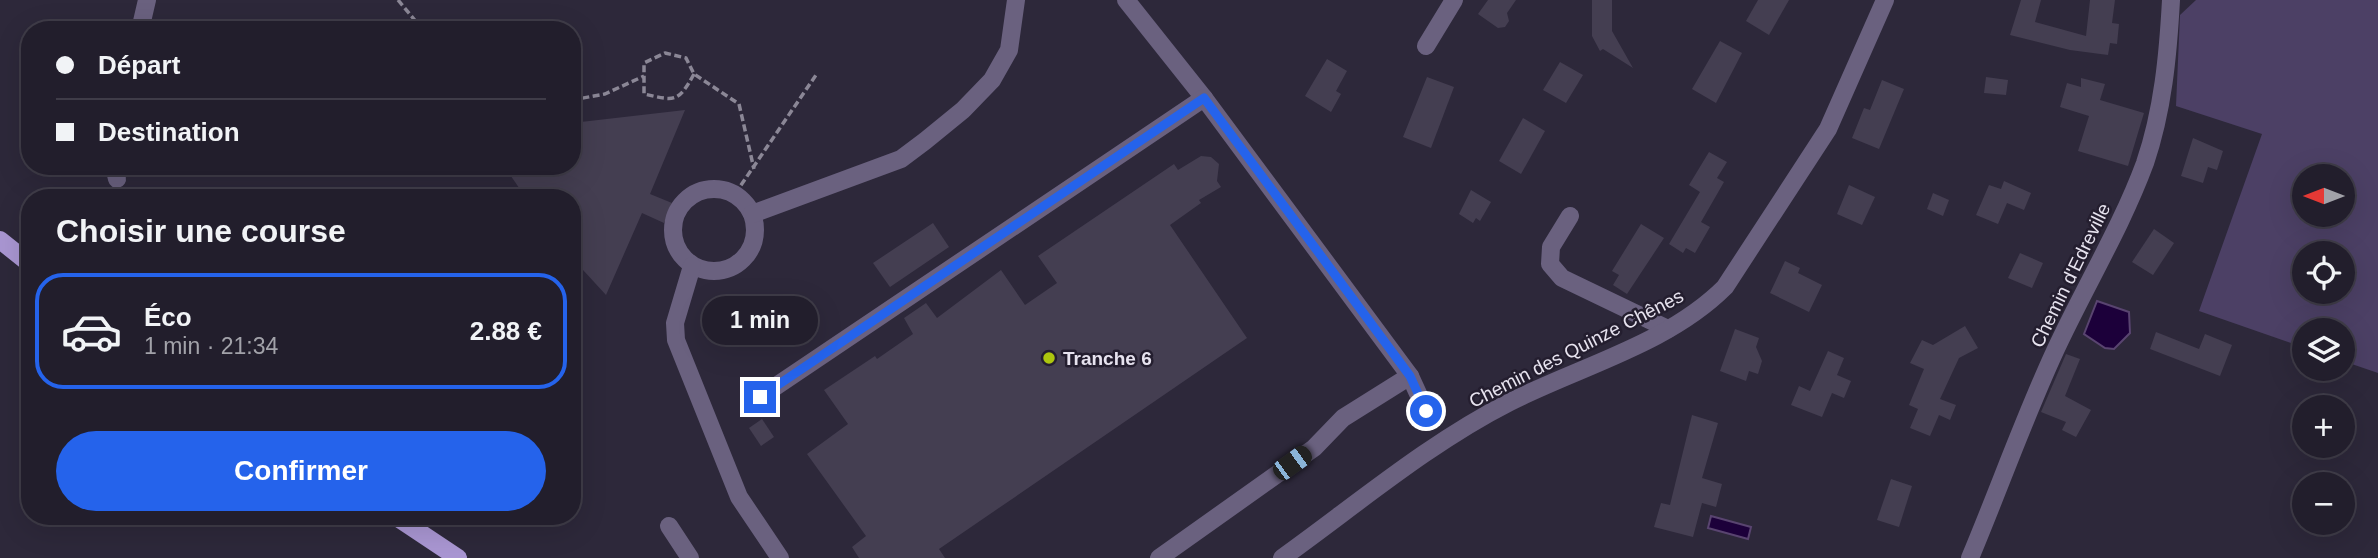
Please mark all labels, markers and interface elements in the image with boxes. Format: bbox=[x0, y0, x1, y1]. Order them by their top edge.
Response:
text: Départ bbox=[98, 50, 180, 80]
text: Destination bbox=[98, 117, 240, 147]
north arrow bbox=[2292, 164, 2356, 228]
map controls bbox=[2292, 164, 2355, 535]
street label: Chemin d'Edreville bbox=[2026, 200, 2114, 351]
text: Choisir une course bbox=[56, 213, 346, 249]
button: locate bbox=[2292, 241, 2355, 304]
street label: Chemin des Quinze Chênes bbox=[1466, 285, 1687, 412]
callout: 1 min bbox=[702, 296, 818, 344]
icon: car bbox=[60, 300, 123, 363]
text: Éco bbox=[144, 302, 192, 332]
text: 1 min bbox=[730, 307, 790, 333]
text: 2.88 € bbox=[470, 316, 542, 346]
button: layers bbox=[2292, 318, 2355, 381]
text: 1 min · 21:34 bbox=[144, 333, 278, 359]
place label: Tranche 6 bbox=[1063, 348, 1152, 369]
marker: Tranche 6 bbox=[1041, 350, 1057, 366]
route end bbox=[744, 381, 776, 413]
route start bbox=[1410, 395, 1442, 427]
button: + bbox=[2292, 395, 2355, 458]
button: Confirmer bbox=[56, 431, 546, 511]
car bbox=[1269, 442, 1316, 484]
button: − bbox=[2292, 472, 2355, 535]

